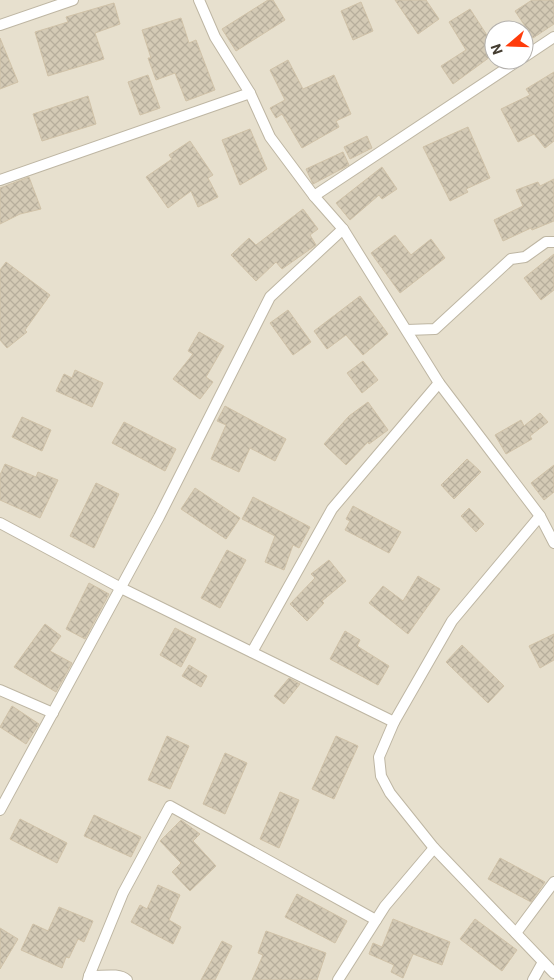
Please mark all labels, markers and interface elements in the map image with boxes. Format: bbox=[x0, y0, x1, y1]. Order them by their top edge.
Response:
north arrow bbox=[484, 20, 534, 70]
text: N bbox=[488, 42, 506, 57]

